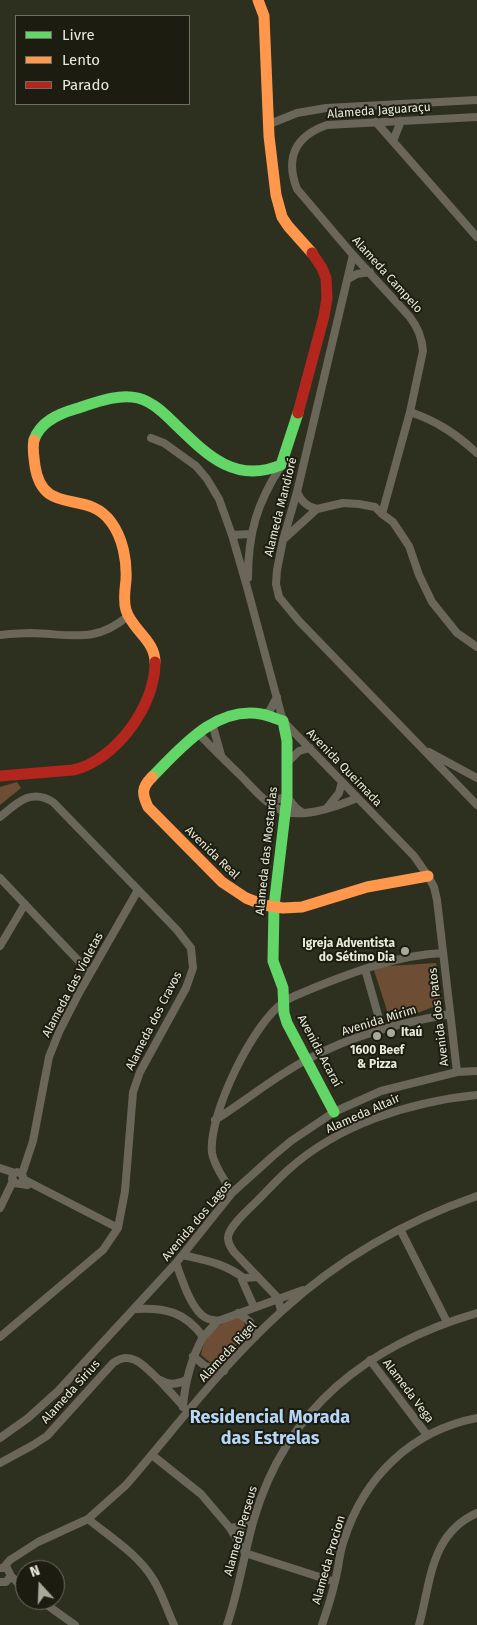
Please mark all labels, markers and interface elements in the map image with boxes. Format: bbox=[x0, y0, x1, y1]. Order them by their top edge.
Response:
legend bbox=[15, 15, 190, 105]
text: Livre bbox=[62, 26, 95, 44]
text: Lento bbox=[62, 51, 100, 69]
text: Parado bbox=[62, 76, 109, 94]
street label: Alameda Jaguaraçu bbox=[327, 100, 431, 122]
street label: Alameda Campelo bbox=[349, 234, 425, 316]
street label: Alameda Mandioré bbox=[262, 456, 300, 558]
street label: Avenida Queimada bbox=[303, 726, 385, 810]
street label: Alameda das Mostardas bbox=[253, 786, 281, 916]
street label: Avenida Real bbox=[182, 824, 242, 882]
street label: Alameda das Violetas bbox=[39, 930, 107, 1040]
place label: Igreja Adventista do Sétimo Dia bbox=[302, 937, 395, 965]
marker: Igreja Adventista do Sétimo Dia bbox=[399, 945, 411, 957]
street label: Avenida dos Patos bbox=[426, 967, 452, 1067]
street label: Alameda dos Cravos bbox=[123, 969, 185, 1073]
street label: Avenida Mirim bbox=[340, 1003, 418, 1039]
street label: Avenida Acaraí bbox=[294, 1012, 344, 1090]
place label: Itaú bbox=[401, 1026, 422, 1040]
marker: Itaú bbox=[385, 1027, 397, 1039]
marker: 1600 Beef & Pizza bbox=[371, 1030, 383, 1042]
place label: 1600 Beef & Pizza bbox=[350, 1044, 404, 1072]
street label: Alameda Altair bbox=[324, 1091, 402, 1137]
street label: Avenida dos Lagos bbox=[159, 1178, 235, 1264]
street label: Alameda Rigel bbox=[196, 1319, 260, 1385]
street label: Alameda Vega bbox=[379, 1356, 437, 1426]
street label: Alameda Sirius bbox=[39, 1357, 103, 1427]
district label: Residencial Morada das Estrelas bbox=[190, 1407, 350, 1450]
street label: Alameda Perseus bbox=[221, 1484, 261, 1578]
street label: Alameda Procion bbox=[309, 1514, 349, 1606]
north arrow bbox=[15, 1560, 65, 1610]
text: N bbox=[28, 1562, 42, 1581]

